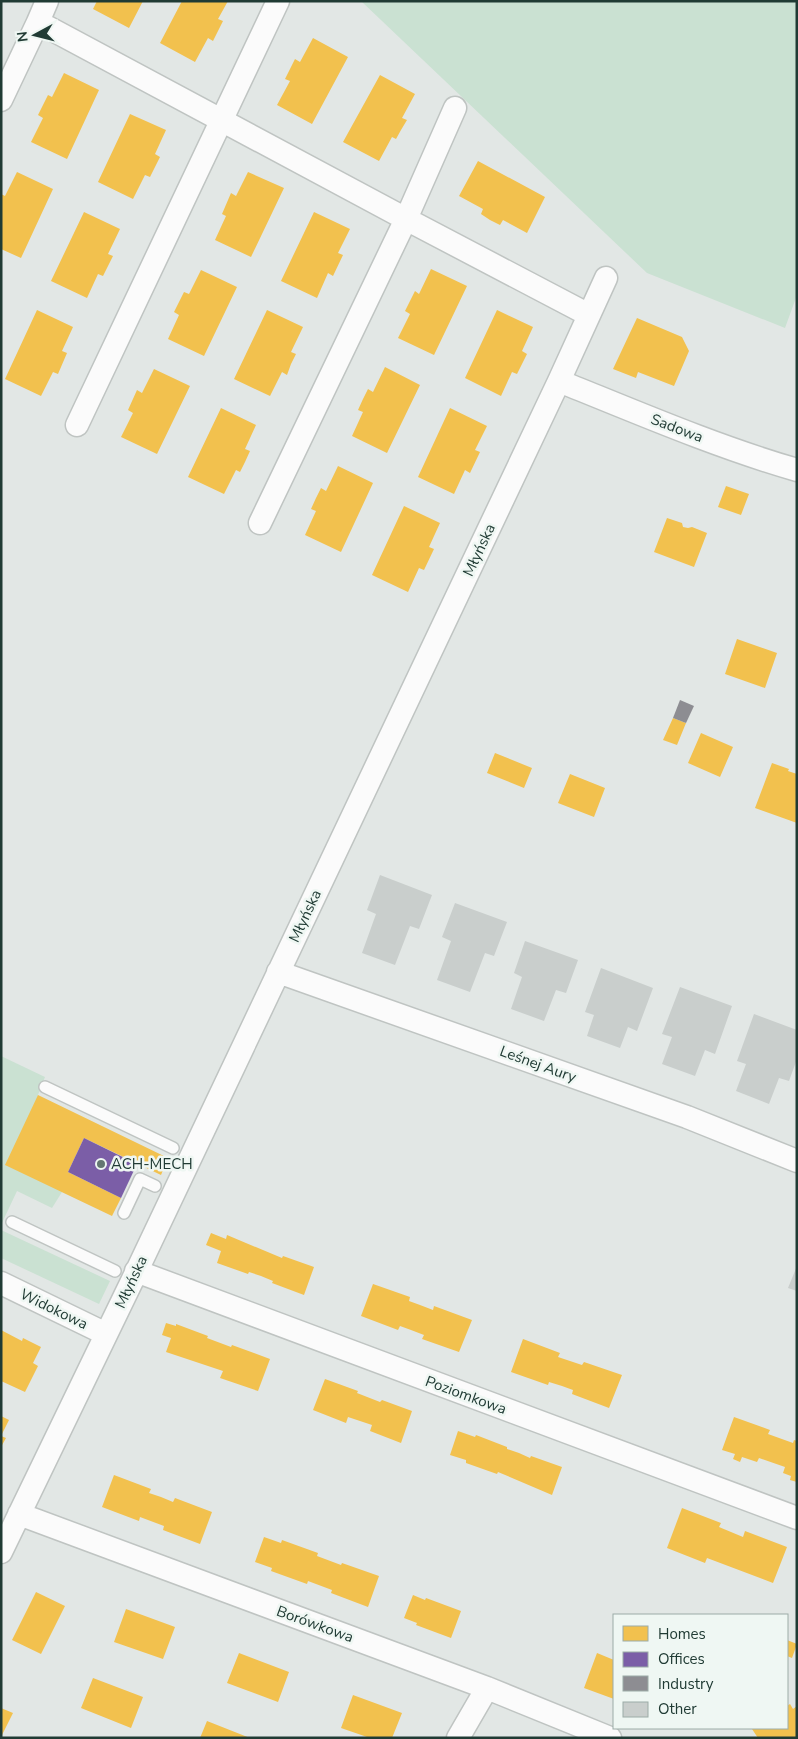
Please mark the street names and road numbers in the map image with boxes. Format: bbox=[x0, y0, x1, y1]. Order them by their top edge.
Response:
street label: Sadowa bbox=[648, 409, 706, 447]
street label: Młyńska bbox=[458, 520, 500, 580]
street label: Młyńska bbox=[284, 886, 326, 946]
street label: Leśnej Aury bbox=[497, 1041, 579, 1087]
street label: Młyńska bbox=[110, 1252, 152, 1312]
street label: Widokowa bbox=[17, 1284, 91, 1334]
street label: Poziomkowa bbox=[423, 1371, 509, 1419]
street label: Borówkowa bbox=[274, 1601, 356, 1647]

